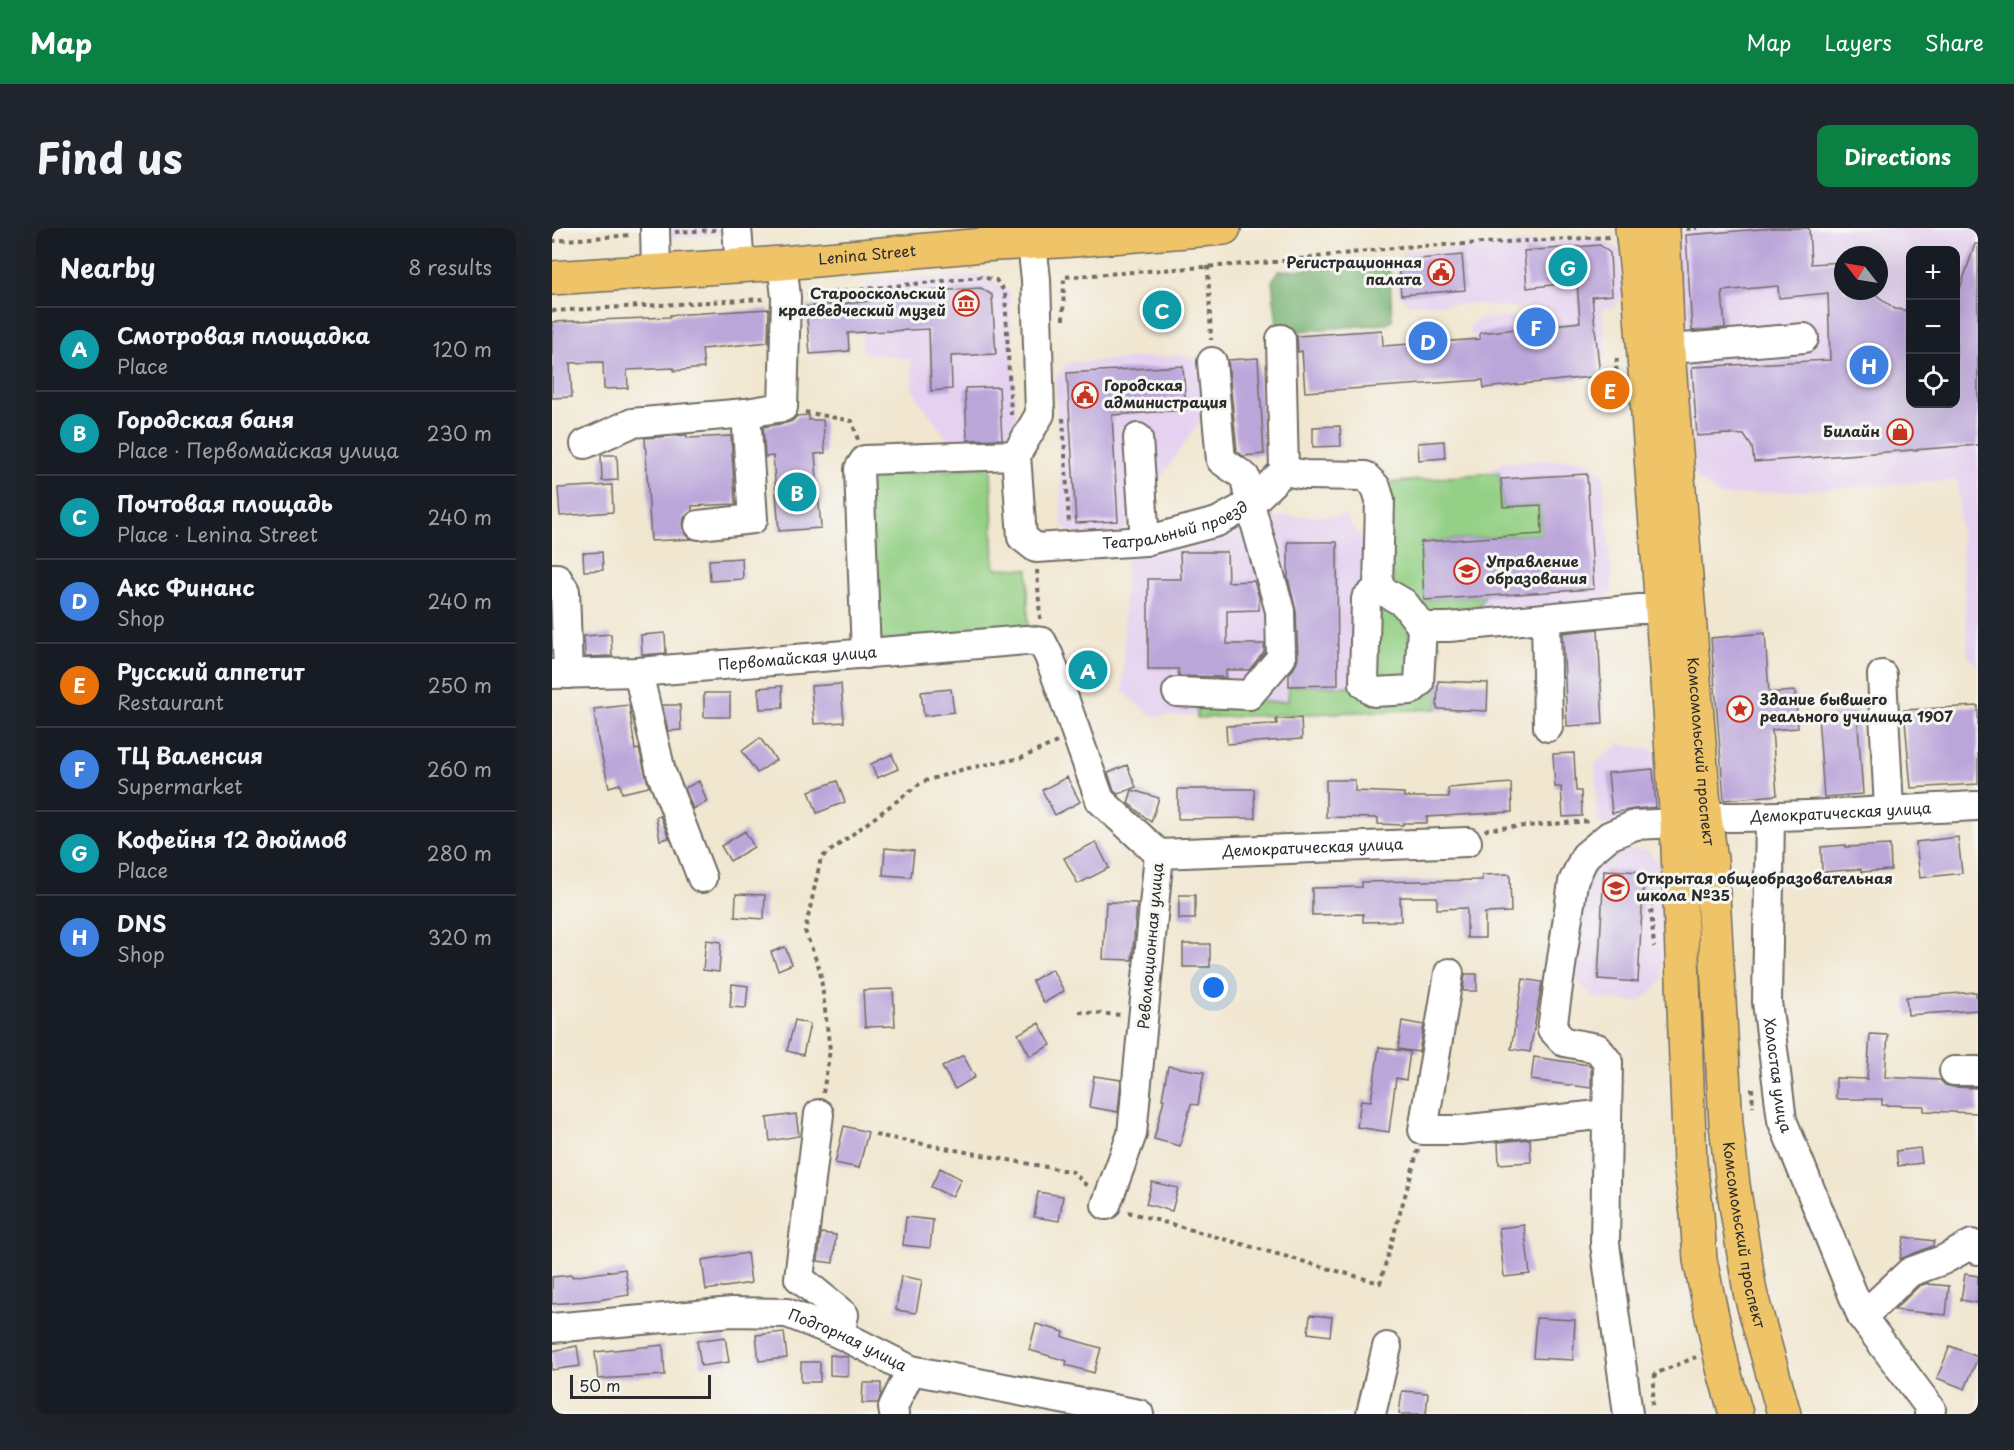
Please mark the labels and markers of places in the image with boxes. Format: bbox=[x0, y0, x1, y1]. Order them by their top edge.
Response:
pin: G bbox=[1548, 244, 1588, 290]
place label: Регистрационная палата bbox=[1286, 250, 1423, 290]
public building icon: Регистрационная палата bbox=[1426, 257, 1456, 287]
place label: Старооскольский краеведческий музей bbox=[778, 281, 946, 321]
museum icon: Старооскольский краеведческий музей bbox=[951, 288, 981, 318]
pin: C bbox=[1142, 288, 1182, 332]
pin: F bbox=[1516, 304, 1556, 350]
pin: D bbox=[1408, 318, 1448, 364]
pin: H bbox=[1850, 342, 1888, 388]
pin: E bbox=[1590, 368, 1630, 412]
place label: Городская администрация bbox=[1104, 373, 1227, 413]
public building icon: Городская администрация bbox=[1070, 380, 1100, 410]
shop icon: Билайн bbox=[1885, 417, 1915, 447]
place label: Билайн bbox=[1823, 419, 1880, 442]
pin: B bbox=[778, 470, 816, 514]
place label: Управление образования bbox=[1486, 549, 1587, 589]
school or university icon: Управление образования bbox=[1452, 556, 1482, 586]
pin: A bbox=[1068, 648, 1108, 692]
place label: Здание бывшего реального училища 1907 bbox=[1759, 687, 1953, 727]
place icon: Здание бывшего реального училища 1907 bbox=[1725, 694, 1755, 724]
place label: Открытая общеобразовательная школа №35 bbox=[1636, 866, 1893, 906]
school or university icon: Открытая общеобразовательная школа №35 bbox=[1601, 873, 1631, 903]

